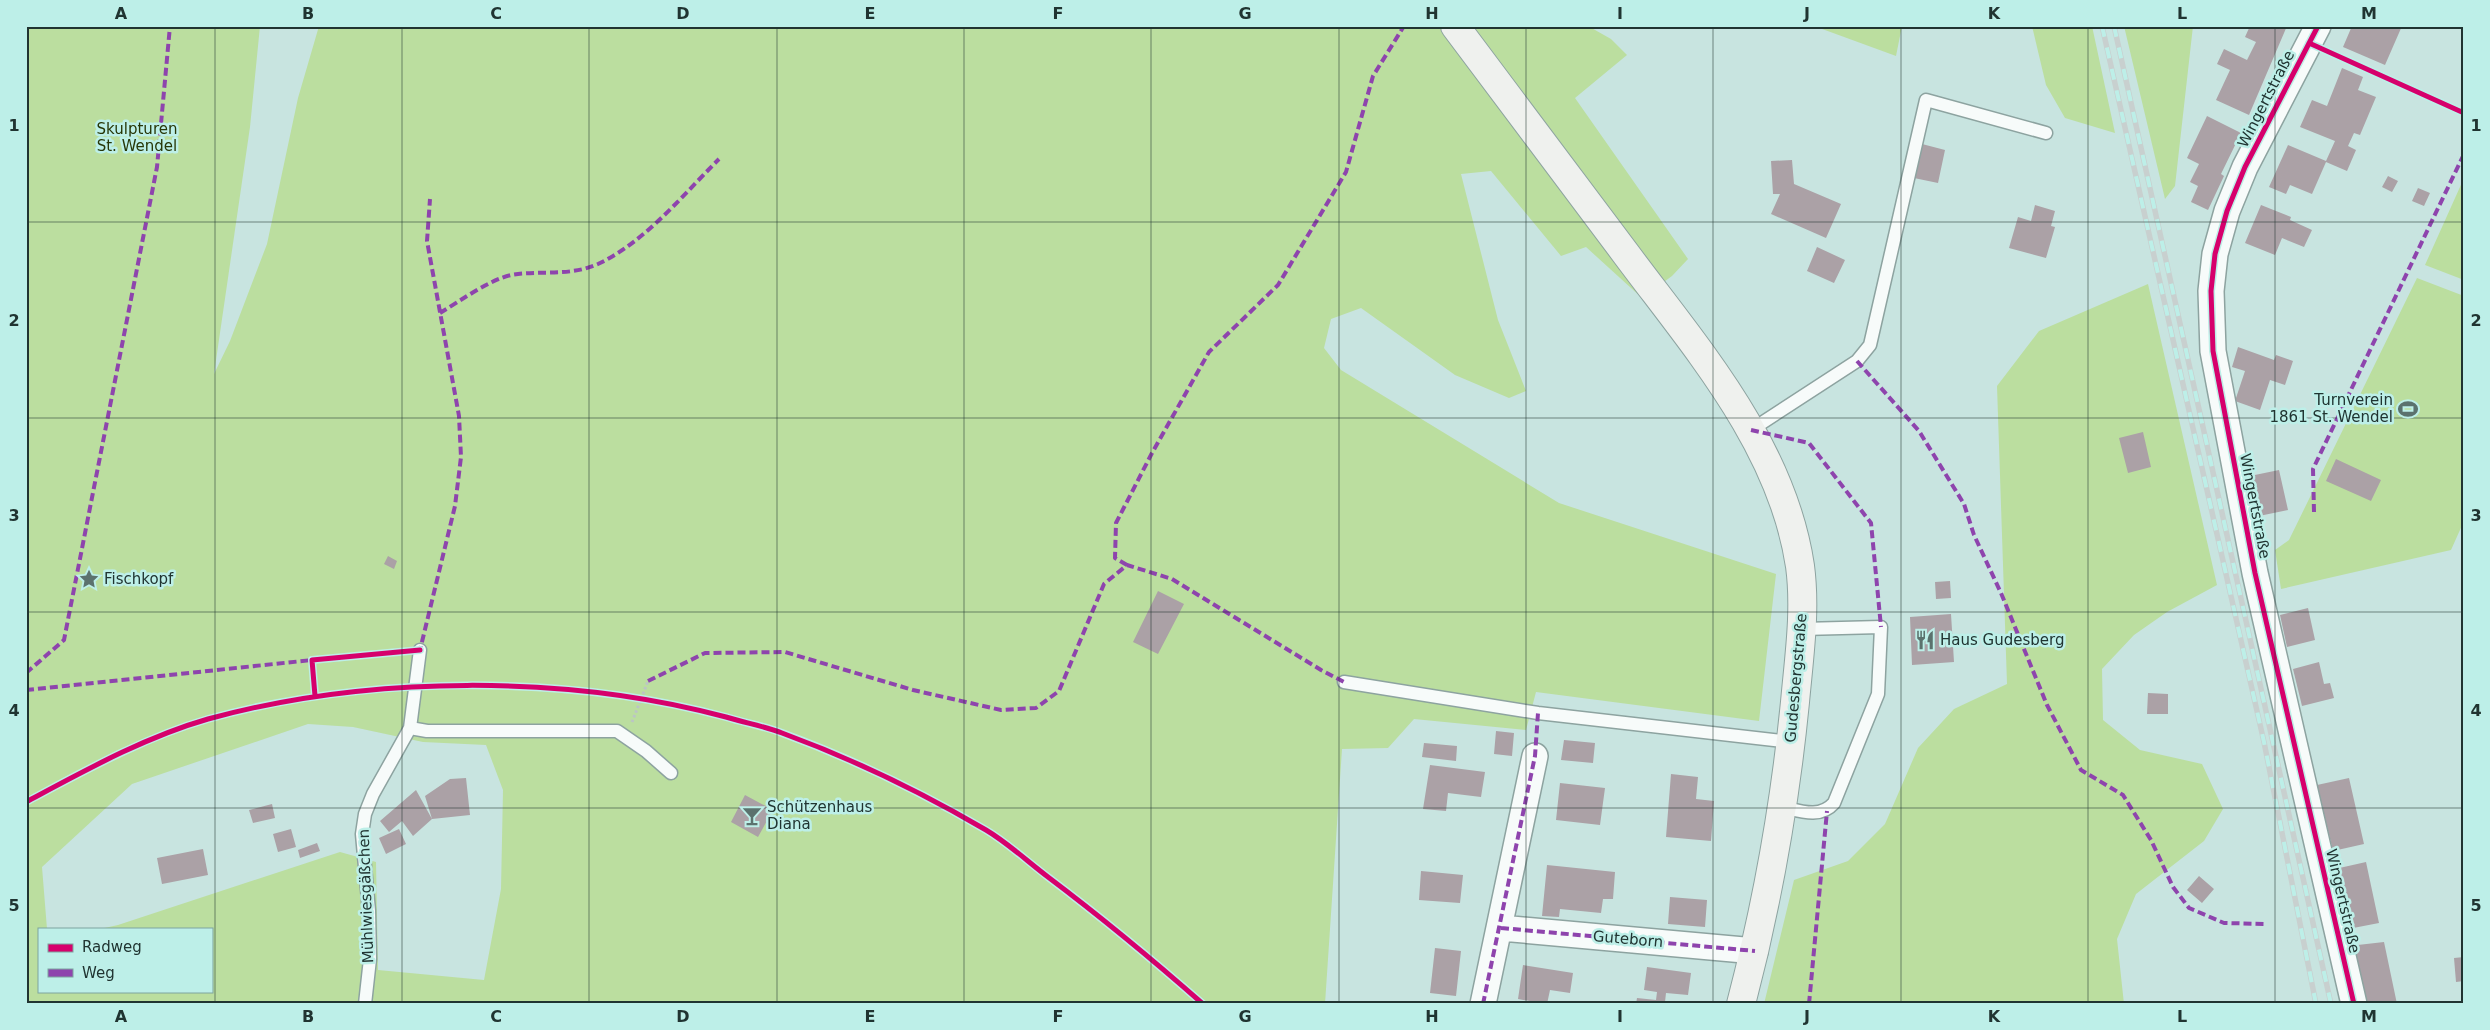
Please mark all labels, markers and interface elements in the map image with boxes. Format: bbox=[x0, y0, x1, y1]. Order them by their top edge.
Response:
text: A bbox=[115, 4, 128, 23]
text: B bbox=[302, 4, 314, 23]
text: C bbox=[490, 4, 502, 23]
text: D bbox=[676, 4, 690, 23]
text: E bbox=[865, 4, 875, 23]
text: F bbox=[1053, 4, 1063, 23]
text: G bbox=[1238, 4, 1252, 23]
text: H bbox=[1425, 4, 1439, 23]
text: I bbox=[1617, 4, 1623, 23]
text: J bbox=[1803, 4, 1810, 23]
text: K bbox=[1988, 4, 2001, 23]
text: L bbox=[2177, 4, 2187, 23]
text: M bbox=[2361, 4, 2377, 23]
street label: Wingertstraße bbox=[2234, 47, 2298, 151]
text: 1 bbox=[8, 116, 20, 135]
text: 1 bbox=[2470, 116, 2482, 135]
park label: Skulpturen St. Wendel bbox=[97, 120, 177, 155]
text: 2 bbox=[8, 311, 20, 330]
text: 2 bbox=[2470, 311, 2482, 330]
place label: Turnverein 1861 St. Wendel bbox=[2270, 391, 2393, 426]
sports icon: Turnverein 1861 St. Wendel bbox=[2397, 398, 2419, 420]
street label: Wingertstraße bbox=[2236, 452, 2274, 560]
text: 3 bbox=[8, 506, 20, 525]
text: 3 bbox=[2470, 506, 2482, 525]
place icon: Fischkopf bbox=[78, 568, 100, 590]
place label: Fischkopf bbox=[104, 570, 174, 588]
street label: Gudesbergstraße bbox=[1781, 613, 1811, 743]
restaurant icon: Haus Gudesberg bbox=[1914, 629, 1936, 651]
place label: Haus Gudesberg bbox=[1940, 631, 2064, 649]
text: 4 bbox=[8, 701, 20, 720]
text: 4 bbox=[2470, 701, 2482, 720]
place label: Schützenhaus Diana bbox=[767, 798, 872, 833]
bar icon: Schützenhaus Diana bbox=[741, 805, 763, 827]
street label: Mühlwiesgäßchen bbox=[355, 829, 377, 963]
street label: Wingertstraße bbox=[2322, 847, 2364, 955]
text: 5 bbox=[8, 896, 20, 915]
text: 5 bbox=[2470, 896, 2482, 915]
street label: Guteborn bbox=[1592, 927, 1664, 951]
legend bbox=[38, 928, 212, 992]
text: Radweg bbox=[82, 938, 142, 956]
text: Weg bbox=[82, 964, 115, 982]
text: A bbox=[115, 1007, 128, 1026]
text: B bbox=[302, 1007, 314, 1026]
text: C bbox=[490, 1007, 502, 1026]
text: D bbox=[676, 1007, 690, 1026]
text: E bbox=[865, 1007, 875, 1026]
text: F bbox=[1053, 1007, 1063, 1026]
text: G bbox=[1238, 1007, 1252, 1026]
text: H bbox=[1425, 1007, 1439, 1026]
text: I bbox=[1617, 1007, 1623, 1026]
text: J bbox=[1803, 1007, 1810, 1026]
text: K bbox=[1988, 1007, 2001, 1026]
text: L bbox=[2177, 1007, 2187, 1026]
text: M bbox=[2361, 1007, 2377, 1026]

